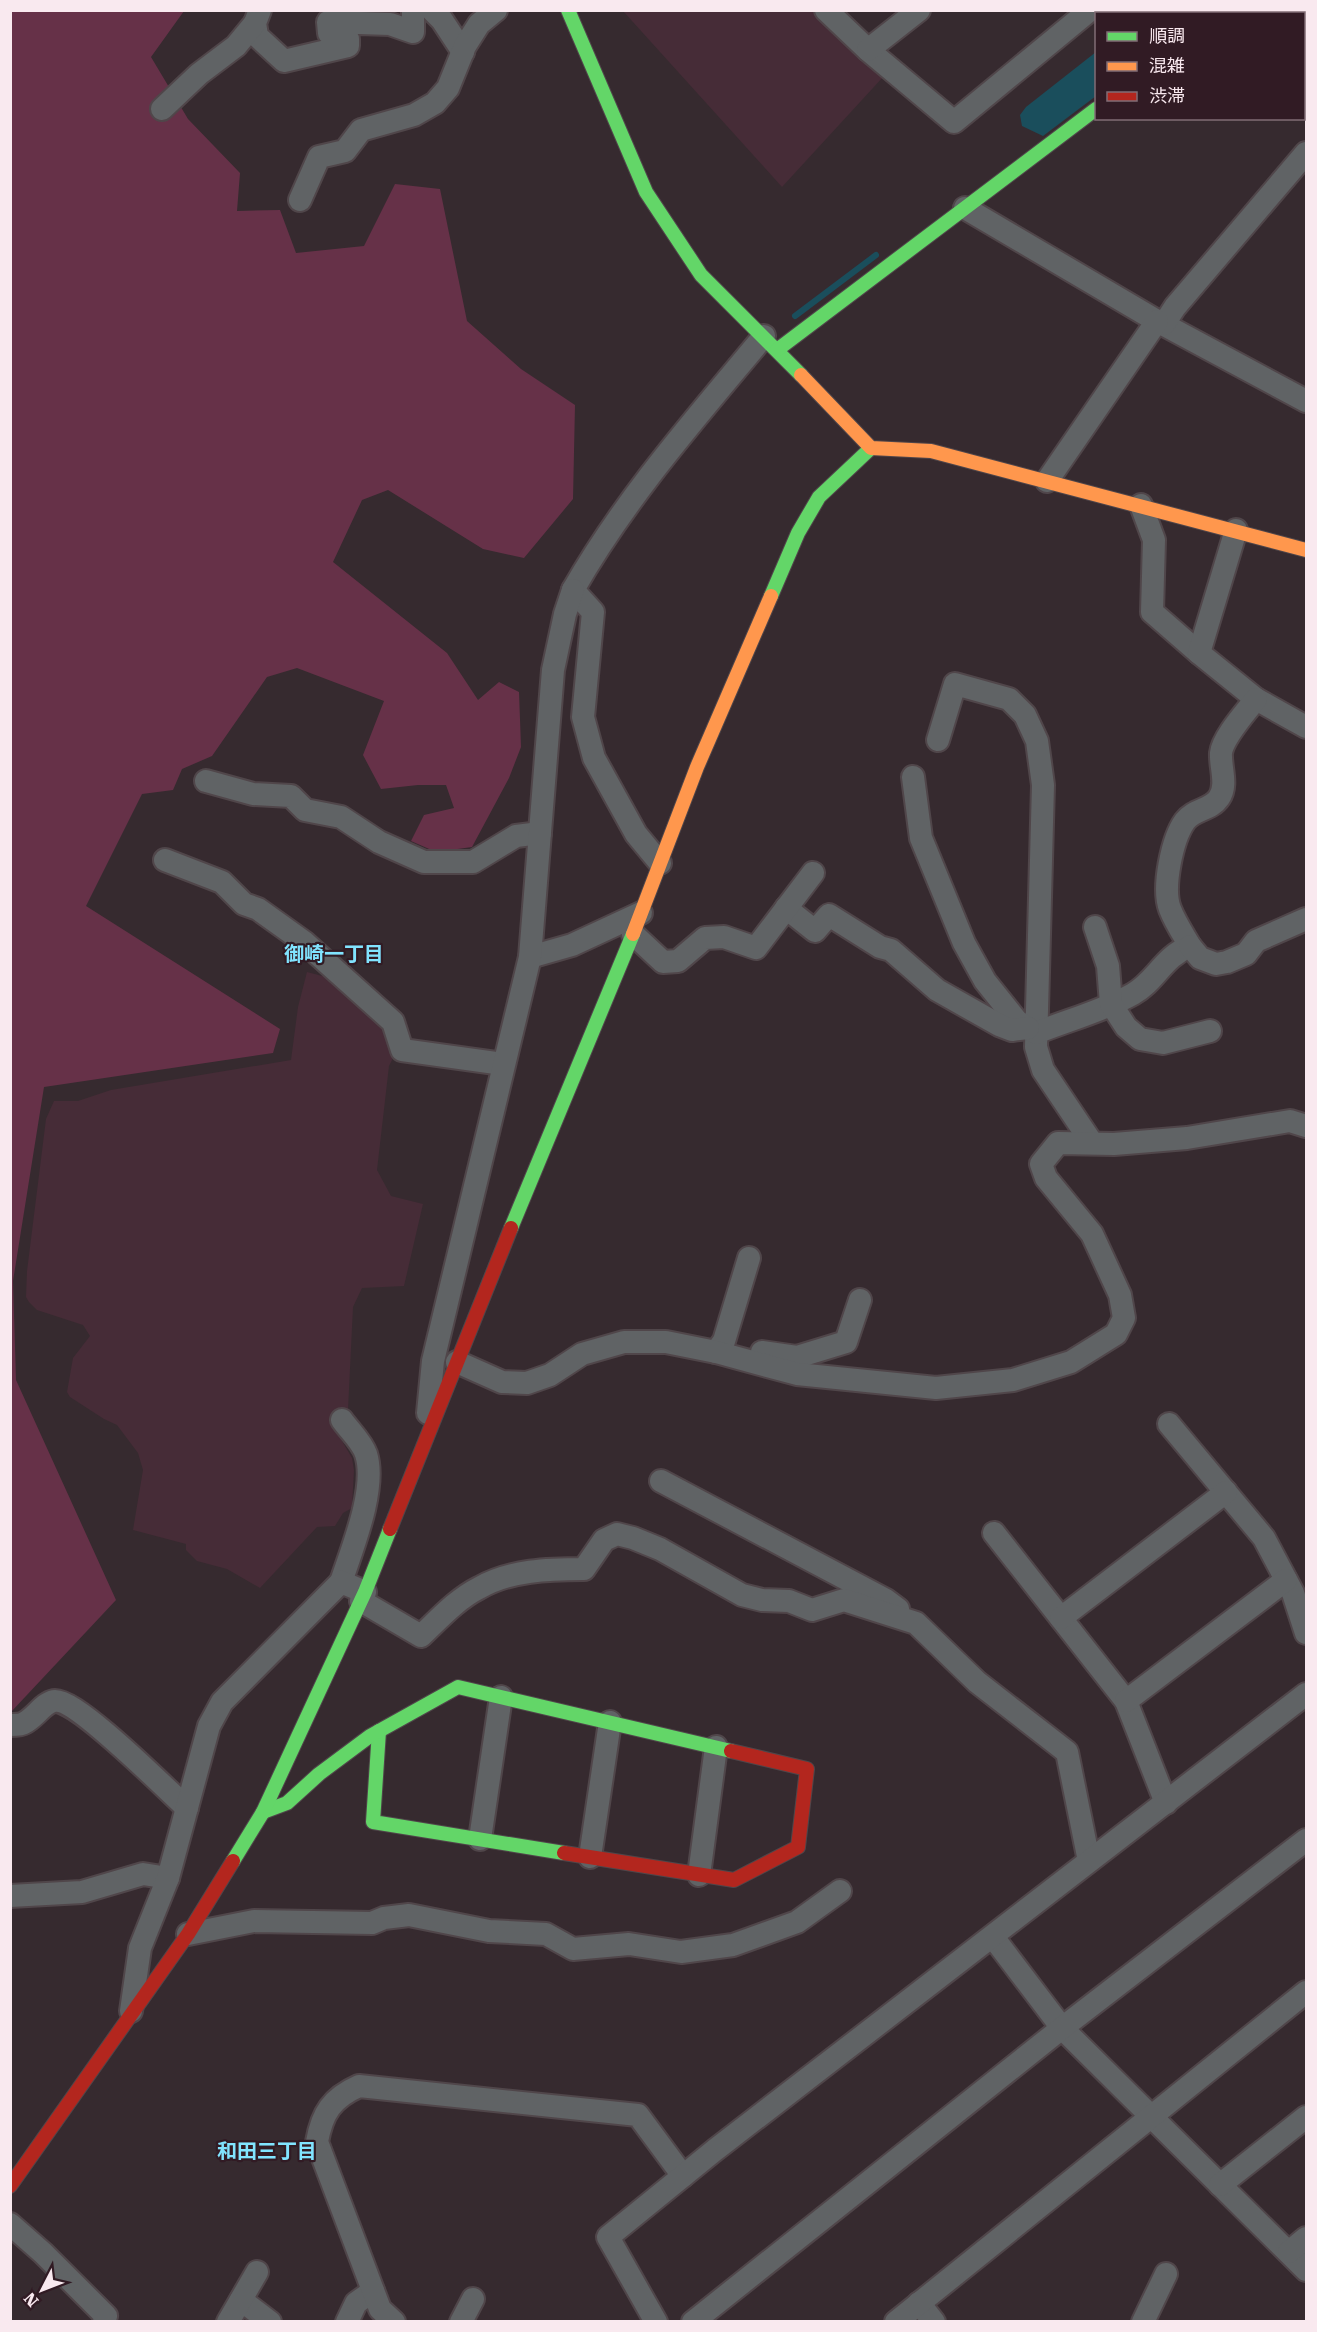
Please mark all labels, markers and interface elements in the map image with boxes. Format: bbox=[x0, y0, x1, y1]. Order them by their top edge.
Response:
legend bbox=[1095, 12, 1305, 120]
text: 順調 bbox=[1149, 25, 1185, 46]
text: 混雑 bbox=[1149, 55, 1185, 76]
text: 渋滞 bbox=[1149, 85, 1185, 106]
district label: 御崎一丁目 bbox=[284, 942, 384, 966]
district label: 和田三丁目 bbox=[217, 2139, 317, 2163]
north arrow bbox=[12, 2260, 72, 2320]
text: N bbox=[20, 2289, 42, 2311]

